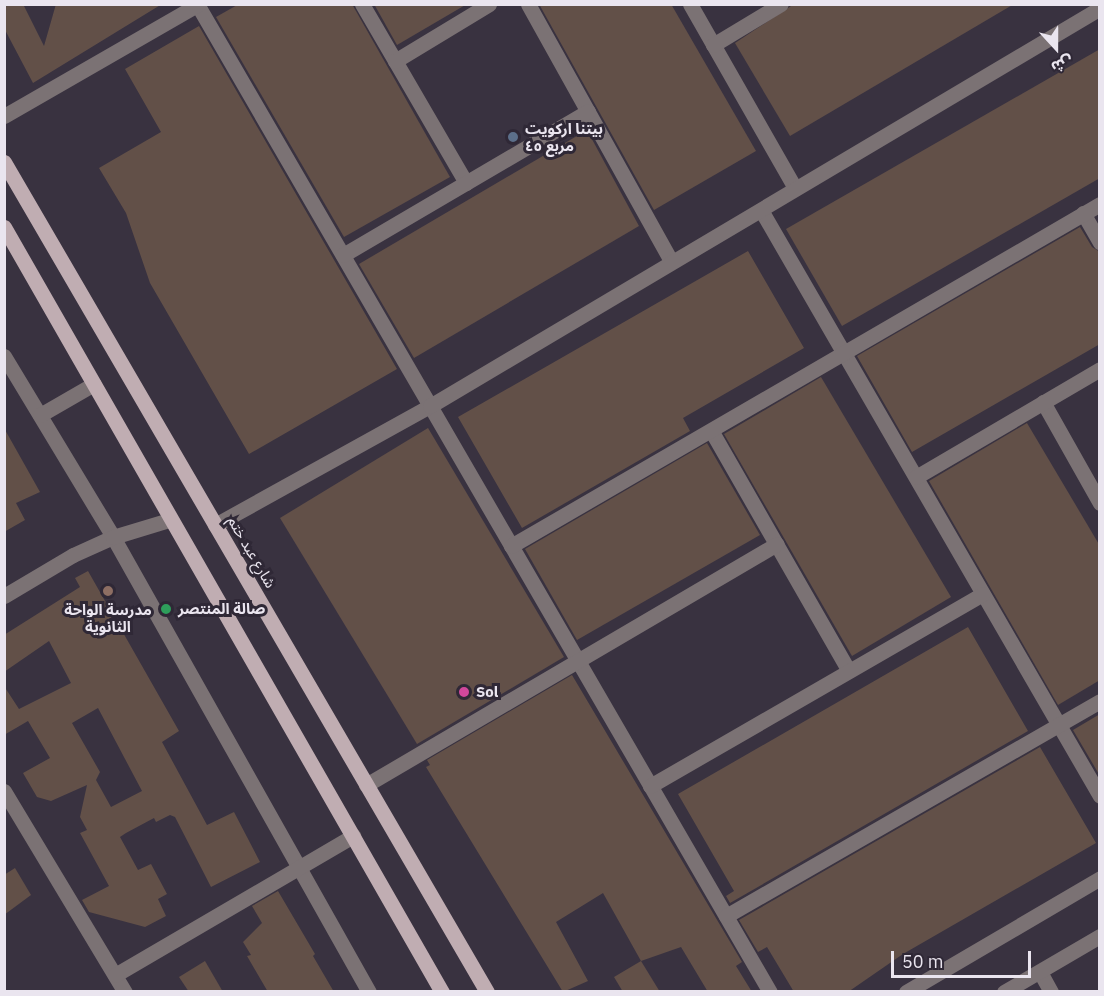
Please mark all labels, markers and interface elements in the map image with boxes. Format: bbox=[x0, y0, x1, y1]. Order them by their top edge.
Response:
north arrow bbox=[1026, 18, 1086, 78]
text: ش bbox=[1049, 52, 1076, 78]
place label: بيتنا اركويت مربع ٤٥ bbox=[525, 119, 603, 154]
marker: بيتنا اركويت مربع ٤٥ bbox=[506, 130, 520, 144]
street label: شارع عبد ختم bbox=[224, 513, 280, 591]
marker: مدرسة الواحة الثانوية bbox=[101, 584, 115, 598]
place label: مدرسة الواحة الثانوية bbox=[64, 600, 152, 635]
place label: صالة المنتصر bbox=[178, 600, 265, 618]
marker: صالة المنتصر bbox=[159, 602, 173, 616]
place label: Sol bbox=[476, 683, 498, 701]
marker: Sol bbox=[457, 685, 471, 699]
scale bar bbox=[894, 939, 1034, 977]
text: 50 m bbox=[902, 950, 944, 973]

